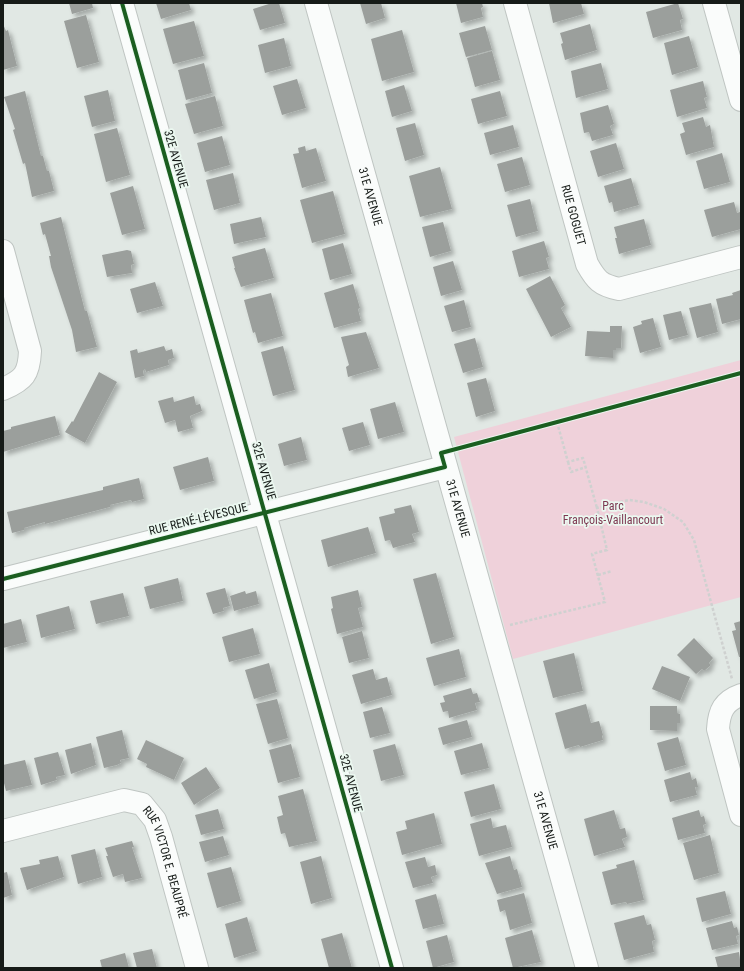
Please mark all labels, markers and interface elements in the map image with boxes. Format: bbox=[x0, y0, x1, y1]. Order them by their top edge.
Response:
street label: 32E AVENUE bbox=[161, 128, 191, 190]
street label: 31E AVENUE bbox=[356, 166, 385, 227]
street label: RUE GOGUET bbox=[558, 183, 589, 247]
street label: 32E AVENUE bbox=[249, 440, 279, 502]
street label: 31E AVENUE bbox=[443, 478, 473, 539]
street label: RUE RENÉ-LÉVESQUE bbox=[147, 499, 249, 538]
park label: Parc François-Vaillancourt bbox=[563, 499, 664, 527]
street label: 32E AVENUE bbox=[336, 752, 366, 814]
street label: 31E AVENUE bbox=[531, 790, 560, 851]
street label: RUE VICTOR E. BEAUPRÉ bbox=[140, 803, 191, 920]

